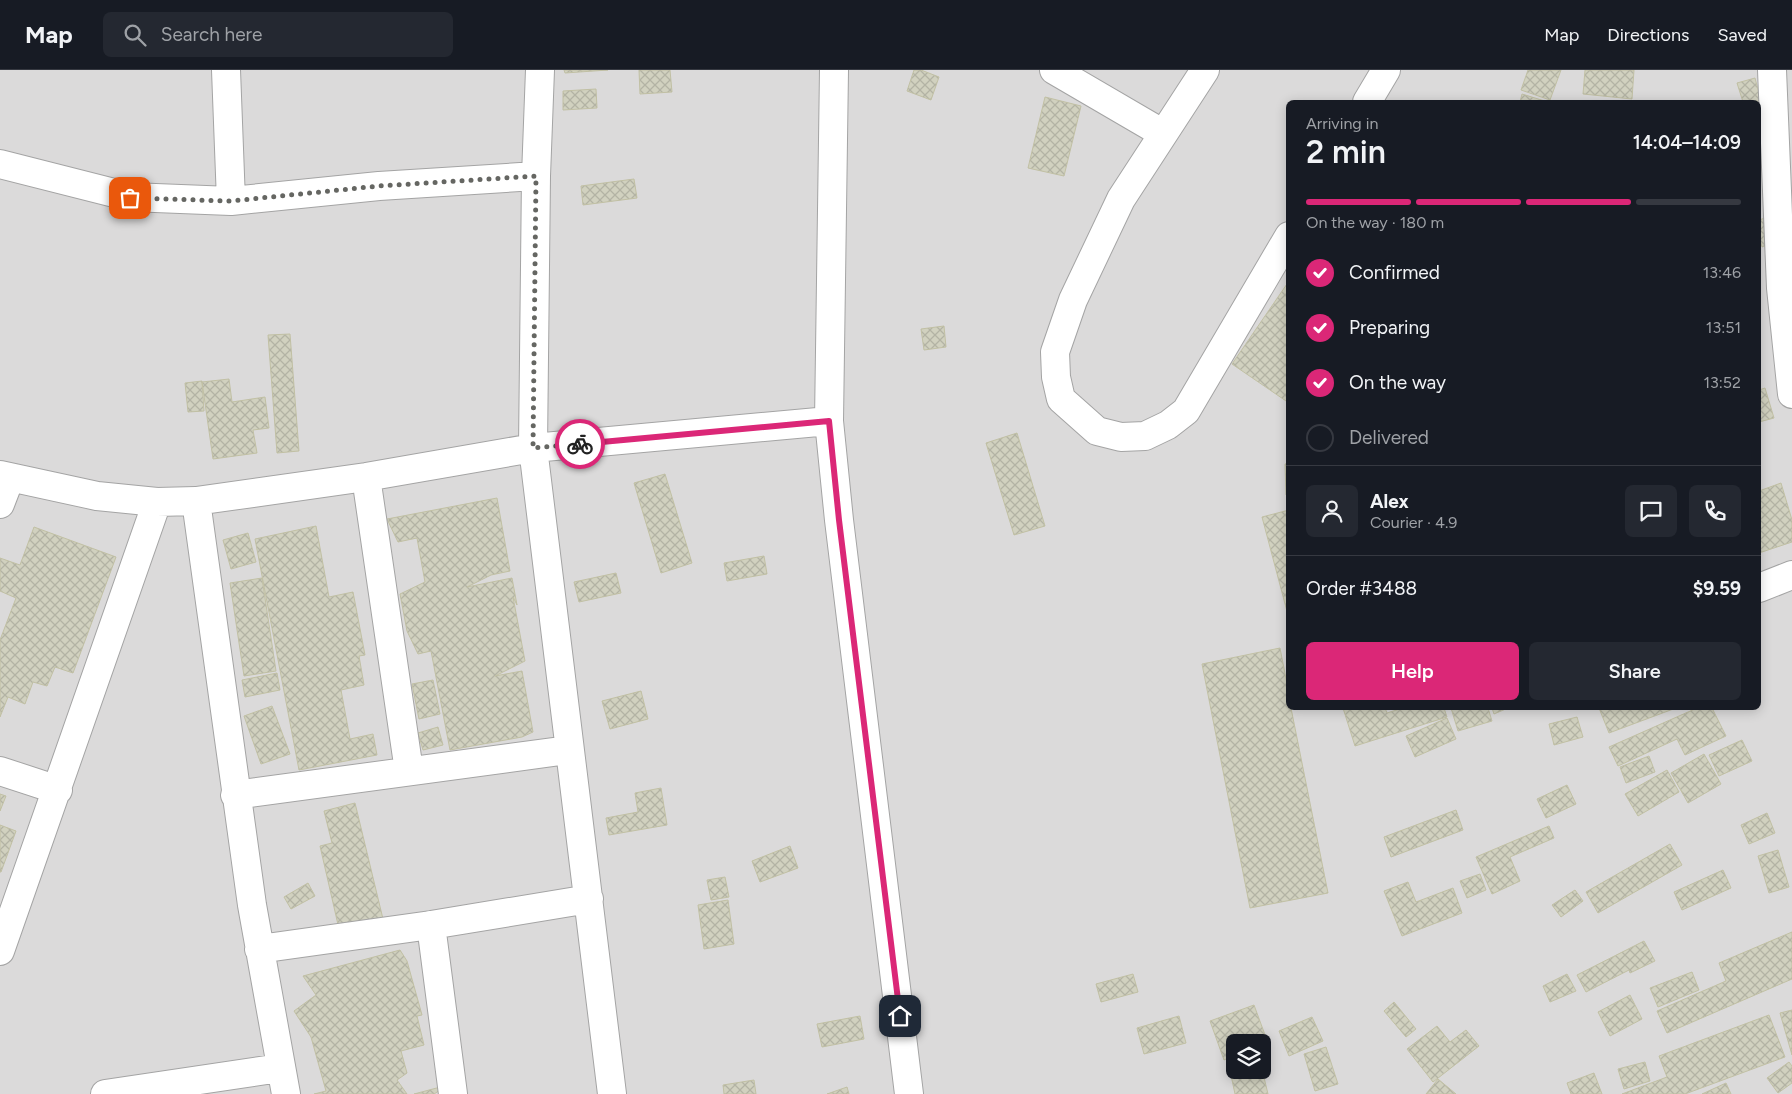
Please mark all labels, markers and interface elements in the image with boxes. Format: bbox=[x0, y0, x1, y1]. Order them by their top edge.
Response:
search box bbox=[103, 12, 453, 57]
text: Map bbox=[25, 20, 73, 49]
icon: search bbox=[121, 21, 149, 49]
text: Search here bbox=[161, 23, 262, 46]
text: Map bbox=[1544, 24, 1579, 46]
text: Directions bbox=[1607, 24, 1689, 46]
text: Saved bbox=[1717, 24, 1767, 46]
text: Arriving in bbox=[1306, 114, 1378, 133]
text: 14:04–14:09 bbox=[1633, 131, 1741, 154]
text: 2 min bbox=[1306, 133, 1386, 171]
pin bbox=[109, 177, 151, 219]
icon: bag bbox=[116, 184, 144, 212]
text: On the way · 180 m bbox=[1306, 213, 1444, 232]
icon: check bbox=[1306, 259, 1334, 287]
text: Confirmed bbox=[1349, 261, 1440, 284]
text: 13:46 bbox=[1703, 263, 1741, 282]
icon: check bbox=[1306, 314, 1334, 342]
text: Preparing bbox=[1349, 316, 1430, 339]
text: 13:51 bbox=[1706, 318, 1741, 337]
icon: check bbox=[1306, 369, 1334, 397]
text: On the way bbox=[1349, 371, 1446, 394]
text: 13:52 bbox=[1703, 373, 1741, 392]
courier bbox=[555, 419, 605, 469]
text: Delivered bbox=[1349, 426, 1429, 449]
icon: bike bbox=[566, 430, 594, 458]
button: person bbox=[1306, 485, 1358, 537]
button: chat bbox=[1625, 485, 1677, 537]
button: phone bbox=[1689, 485, 1741, 537]
text: Alex bbox=[1370, 490, 1409, 513]
text: Courier · 4.9 bbox=[1370, 513, 1457, 532]
text: Order #3488 bbox=[1306, 577, 1417, 600]
text: $9.59 bbox=[1693, 577, 1741, 600]
button: Help bbox=[1306, 642, 1519, 700]
button: Share bbox=[1529, 642, 1741, 700]
pin bbox=[879, 995, 921, 1037]
icon: home bbox=[886, 1002, 914, 1030]
map controls bbox=[1226, 1034, 1271, 1079]
button: layers bbox=[1226, 1034, 1271, 1079]

